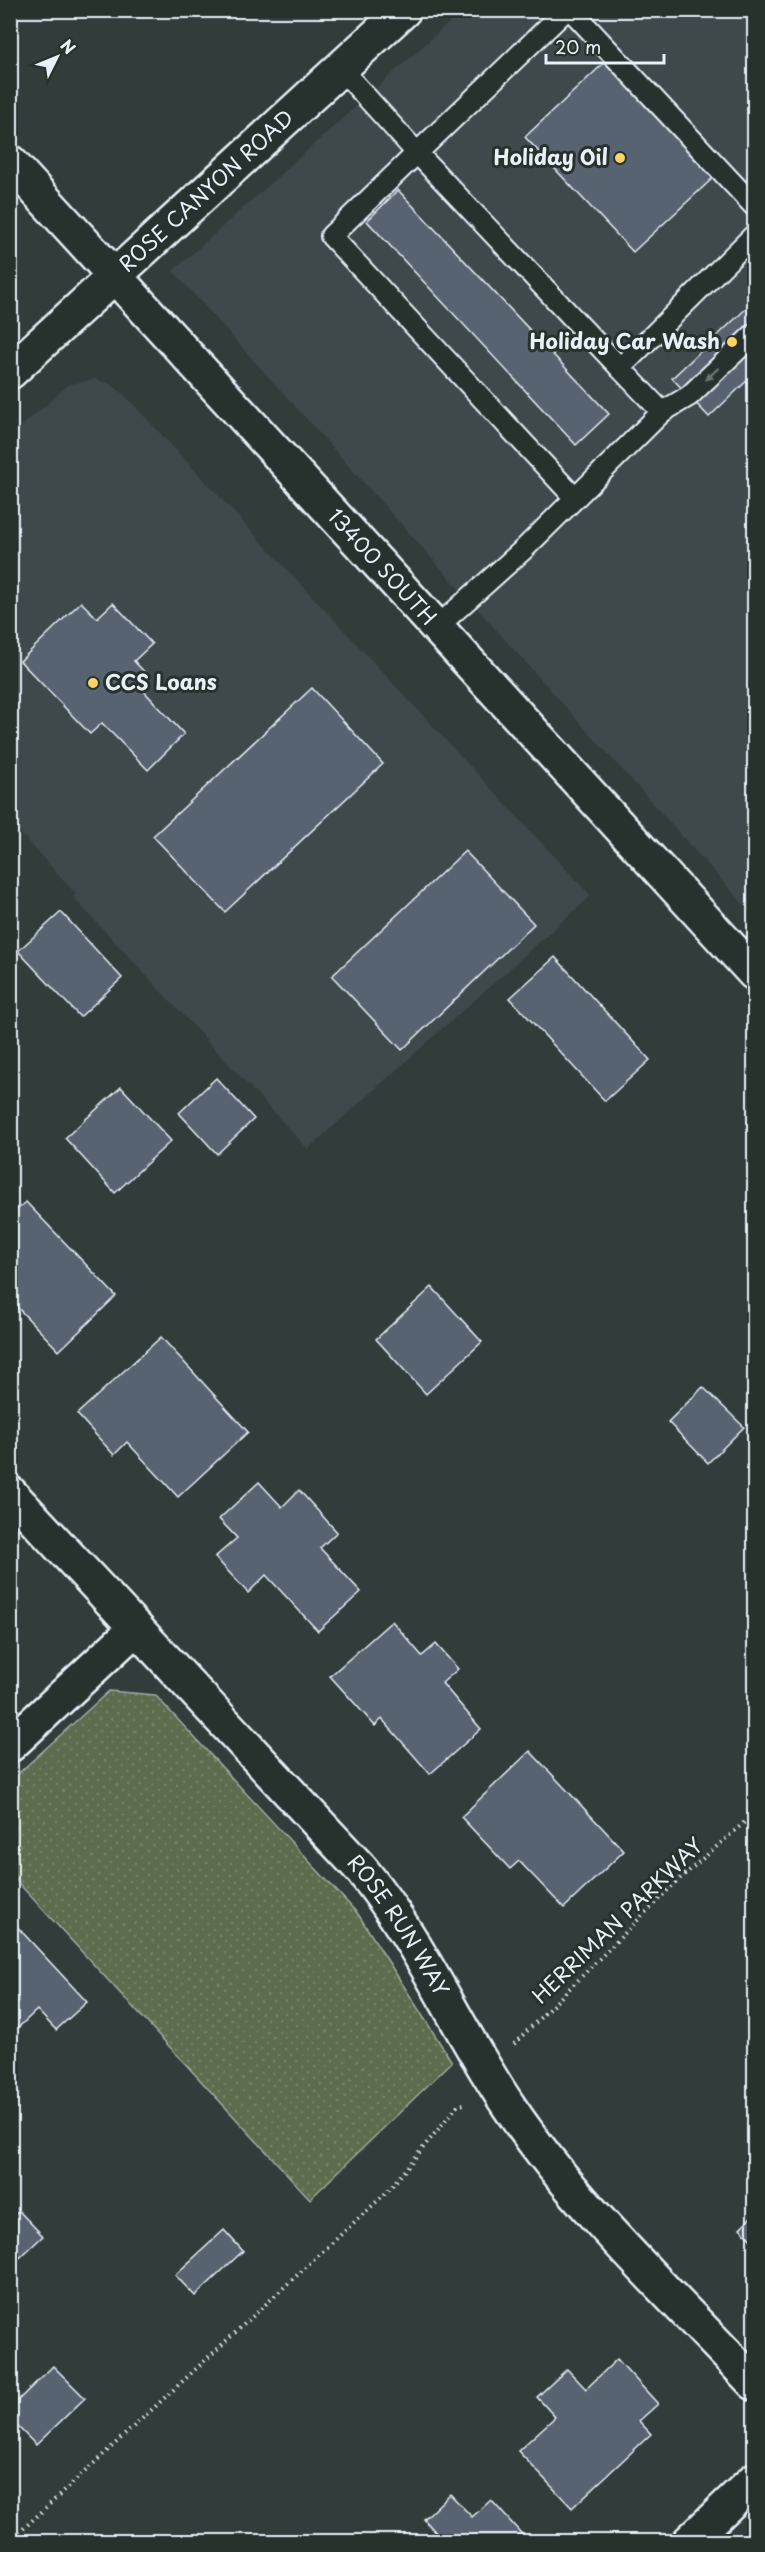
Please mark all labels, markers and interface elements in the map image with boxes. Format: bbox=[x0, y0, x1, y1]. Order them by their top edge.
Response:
north arrow bbox=[27, 27, 87, 87]
scale bar bbox=[546, 27, 664, 65]
text: N bbox=[56, 33, 82, 59]
text: 20 m bbox=[555, 33, 601, 60]
street label: ROSE CANYON ROAD bbox=[111, 101, 300, 279]
place label: Holiday Oil bbox=[494, 140, 608, 172]
marker: Holiday Oil bbox=[613, 151, 627, 165]
place label: Holiday Car Wash bbox=[529, 324, 720, 356]
marker: Holiday Car Wash bbox=[725, 335, 739, 349]
one-way arrow bbox=[705, 367, 720, 380]
street label: 13400 SOUTH bbox=[321, 500, 445, 631]
place label: CCS Loans bbox=[105, 665, 217, 697]
marker: CCS Loans bbox=[86, 676, 100, 690]
street label: HERRIMAN PARKWAY bbox=[524, 1829, 710, 2010]
street label: ROSE RUN WAY bbox=[341, 1846, 459, 2002]

